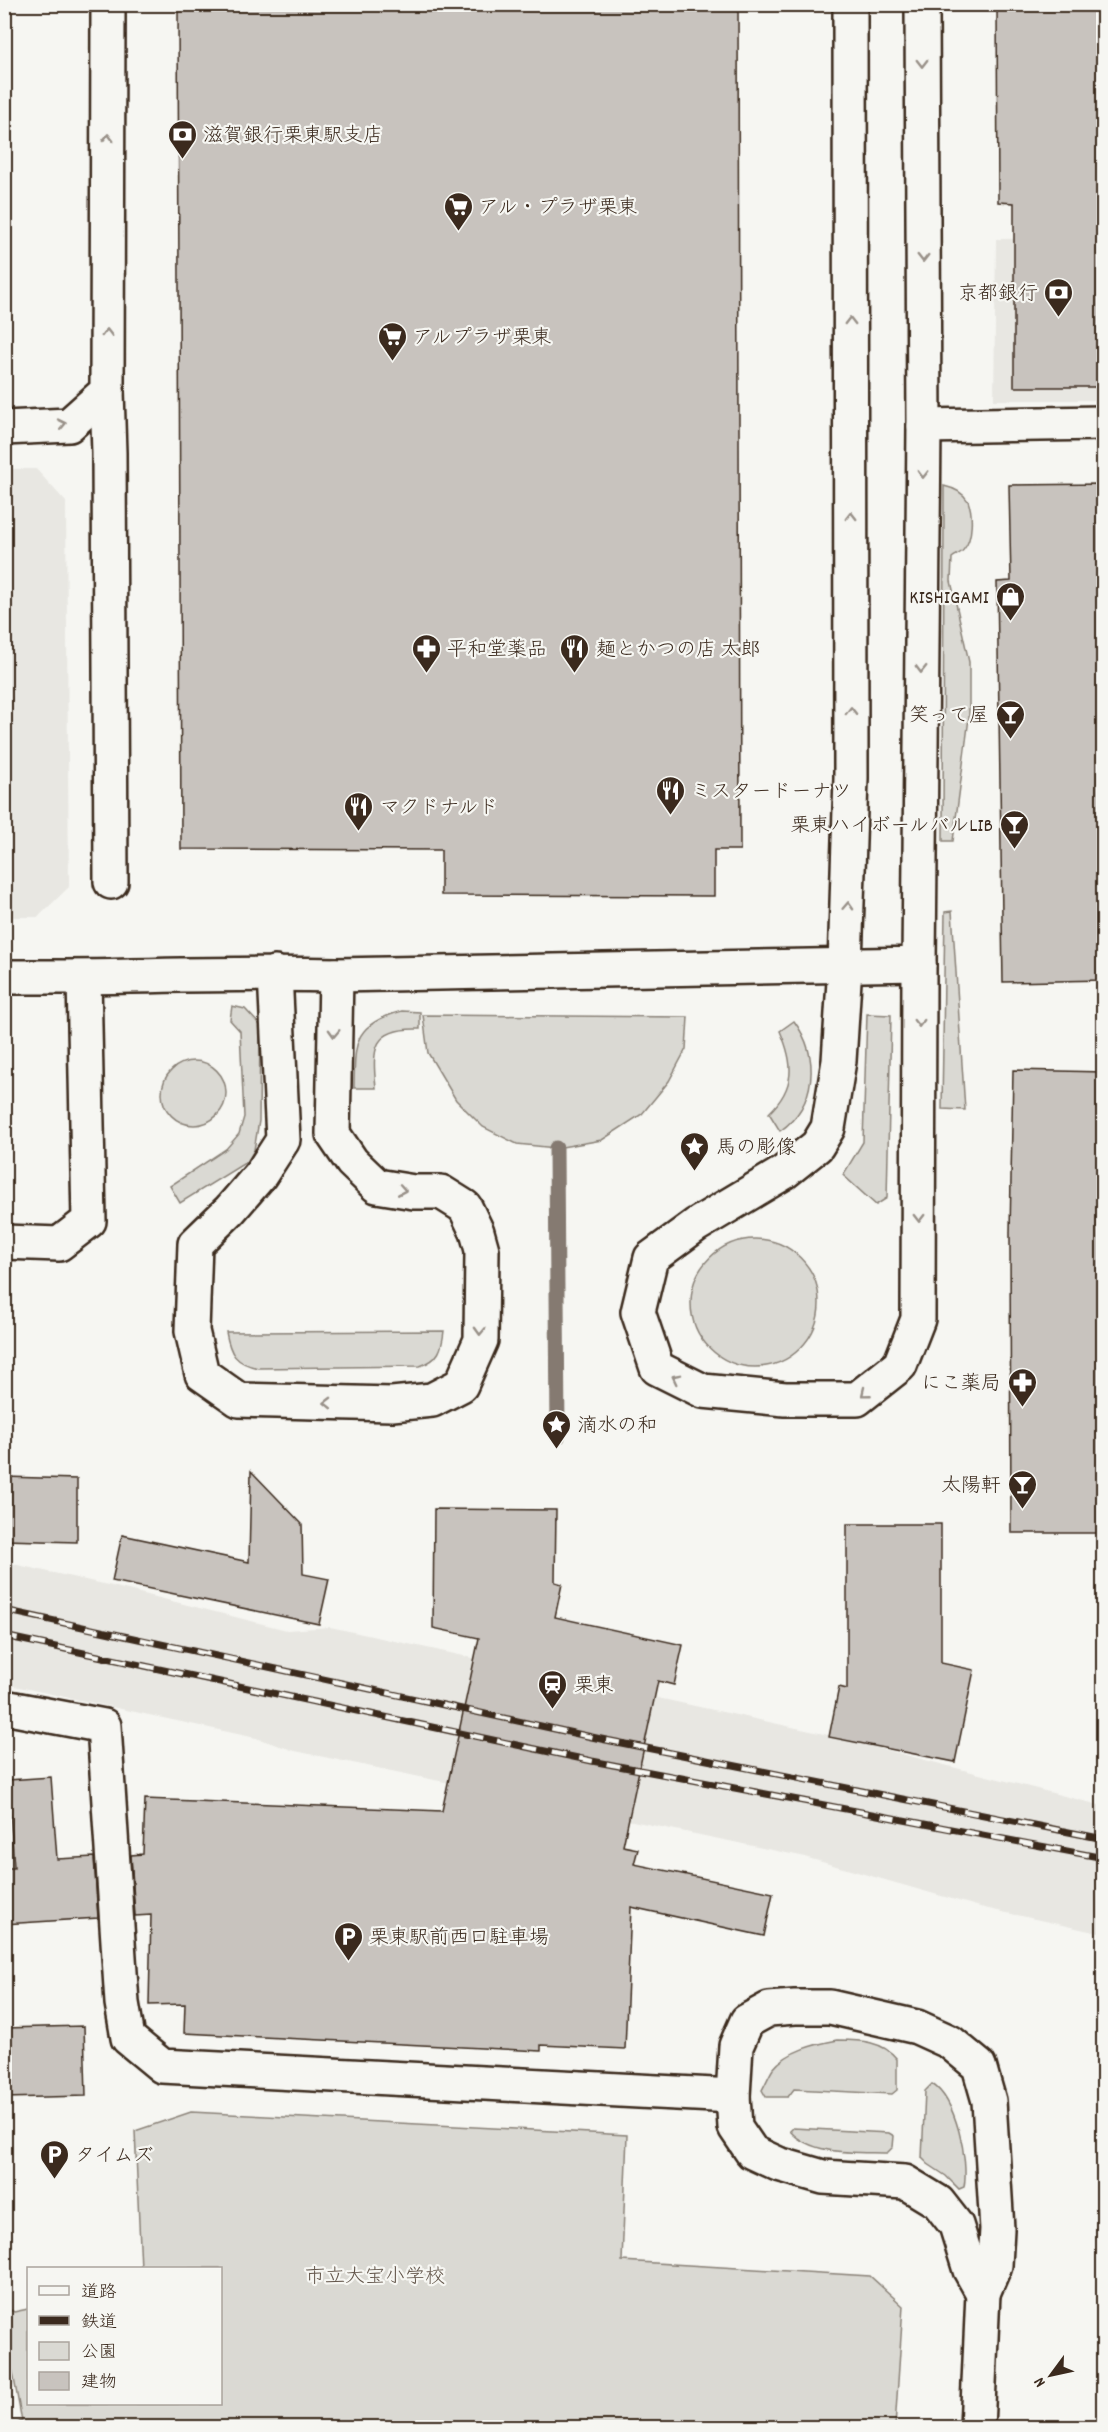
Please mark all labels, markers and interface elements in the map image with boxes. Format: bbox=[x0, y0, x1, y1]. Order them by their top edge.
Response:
one-way arrow bbox=[916, 58, 928, 67]
bank icon: 滋賀銀行栗東駅支店 bbox=[166, 118, 198, 160]
place label: 滋賀銀行栗東駅支店 bbox=[203, 123, 383, 151]
one-way arrow bbox=[102, 133, 114, 142]
supermarket icon: アル・プラザ栗東 bbox=[442, 190, 474, 232]
place label: アル・プラザ栗東 bbox=[479, 195, 638, 223]
one-way arrow bbox=[917, 253, 929, 262]
bank icon: 京都銀行 bbox=[1043, 276, 1075, 318]
place label: 京都銀行 bbox=[958, 281, 1038, 309]
one-way arrow bbox=[844, 317, 856, 326]
supermarket icon: アルプラザ栗東 bbox=[376, 320, 408, 362]
place label: アルプラザ栗東 bbox=[413, 325, 552, 353]
one-way arrow bbox=[101, 328, 113, 337]
one-way arrow bbox=[57, 419, 67, 432]
one-way arrow bbox=[917, 469, 929, 478]
one-way arrow bbox=[845, 512, 857, 521]
shop icon: KISHIGAMI bbox=[994, 580, 1026, 622]
place label: KISHIGAMI bbox=[909, 585, 989, 613]
pharmacy icon: 平和堂薬品 bbox=[410, 632, 442, 674]
restaurant icon: 麺とかつの店 太郎 bbox=[559, 632, 591, 674]
place label: 平和堂薬品 bbox=[447, 637, 547, 665]
place label: 麺とかつの店 太郎 bbox=[596, 637, 761, 665]
one-way arrow bbox=[915, 664, 927, 673]
bar icon: 笑って屋 bbox=[994, 698, 1026, 740]
place label: 笑って屋 bbox=[909, 703, 989, 731]
one-way arrow bbox=[845, 707, 857, 716]
restaurant icon: ミスタードーナツ bbox=[654, 774, 686, 816]
place label: ミスタードーナツ bbox=[691, 779, 851, 807]
restaurant icon: マクドナルド bbox=[343, 790, 375, 832]
place label: マクドナルド bbox=[380, 795, 498, 823]
bar icon: 栗東ハイボールバルLIB bbox=[998, 808, 1030, 850]
place label: 栗東ハイボールバルLIB bbox=[790, 813, 993, 841]
one-way arrow bbox=[842, 902, 855, 911]
one-way arrow bbox=[913, 1018, 925, 1027]
one-way arrow bbox=[328, 1029, 341, 1038]
place icon: 馬の彫像 bbox=[679, 1130, 711, 1172]
place label: 馬の彫像 bbox=[716, 1135, 796, 1163]
one-way arrow bbox=[397, 1184, 406, 1196]
one-way arrow bbox=[913, 1213, 925, 1222]
one-way arrow bbox=[474, 1327, 487, 1336]
pharmacy icon: にこ薬局 bbox=[1006, 1366, 1038, 1408]
place label: にこ薬局 bbox=[921, 1371, 1001, 1399]
one-way arrow bbox=[672, 1374, 683, 1385]
one-way arrow bbox=[861, 1385, 872, 1396]
one-way arrow bbox=[324, 1396, 333, 1409]
place icon: 滴水の和 bbox=[540, 1408, 572, 1450]
place label: 滴水の和 bbox=[577, 1413, 657, 1441]
bar icon: 太陽軒 bbox=[1006, 1468, 1038, 1510]
place label: 太陽軒 bbox=[941, 1473, 1001, 1501]
station icon: 栗東 bbox=[537, 1668, 569, 1710]
place label: 栗東 bbox=[574, 1673, 614, 1701]
parking icon: 栗東駅前西口駐車場 bbox=[332, 1920, 364, 1962]
place label: 栗東駅前西口駐車場 bbox=[369, 1925, 549, 1953]
parking icon: タイムズ bbox=[38, 2138, 70, 2180]
place label: タイムズ bbox=[75, 2143, 153, 2171]
park label: 市立大宝小学校 bbox=[305, 2264, 445, 2292]
legend bbox=[27, 2267, 222, 2405]
text: 道路 bbox=[81, 2281, 117, 2306]
text: 鉄道 bbox=[81, 2311, 117, 2336]
text: 公園 bbox=[81, 2341, 117, 2366]
north arrow bbox=[1021, 2345, 1081, 2405]
text: 建物 bbox=[81, 2371, 117, 2396]
text: N bbox=[1029, 2372, 1052, 2391]

